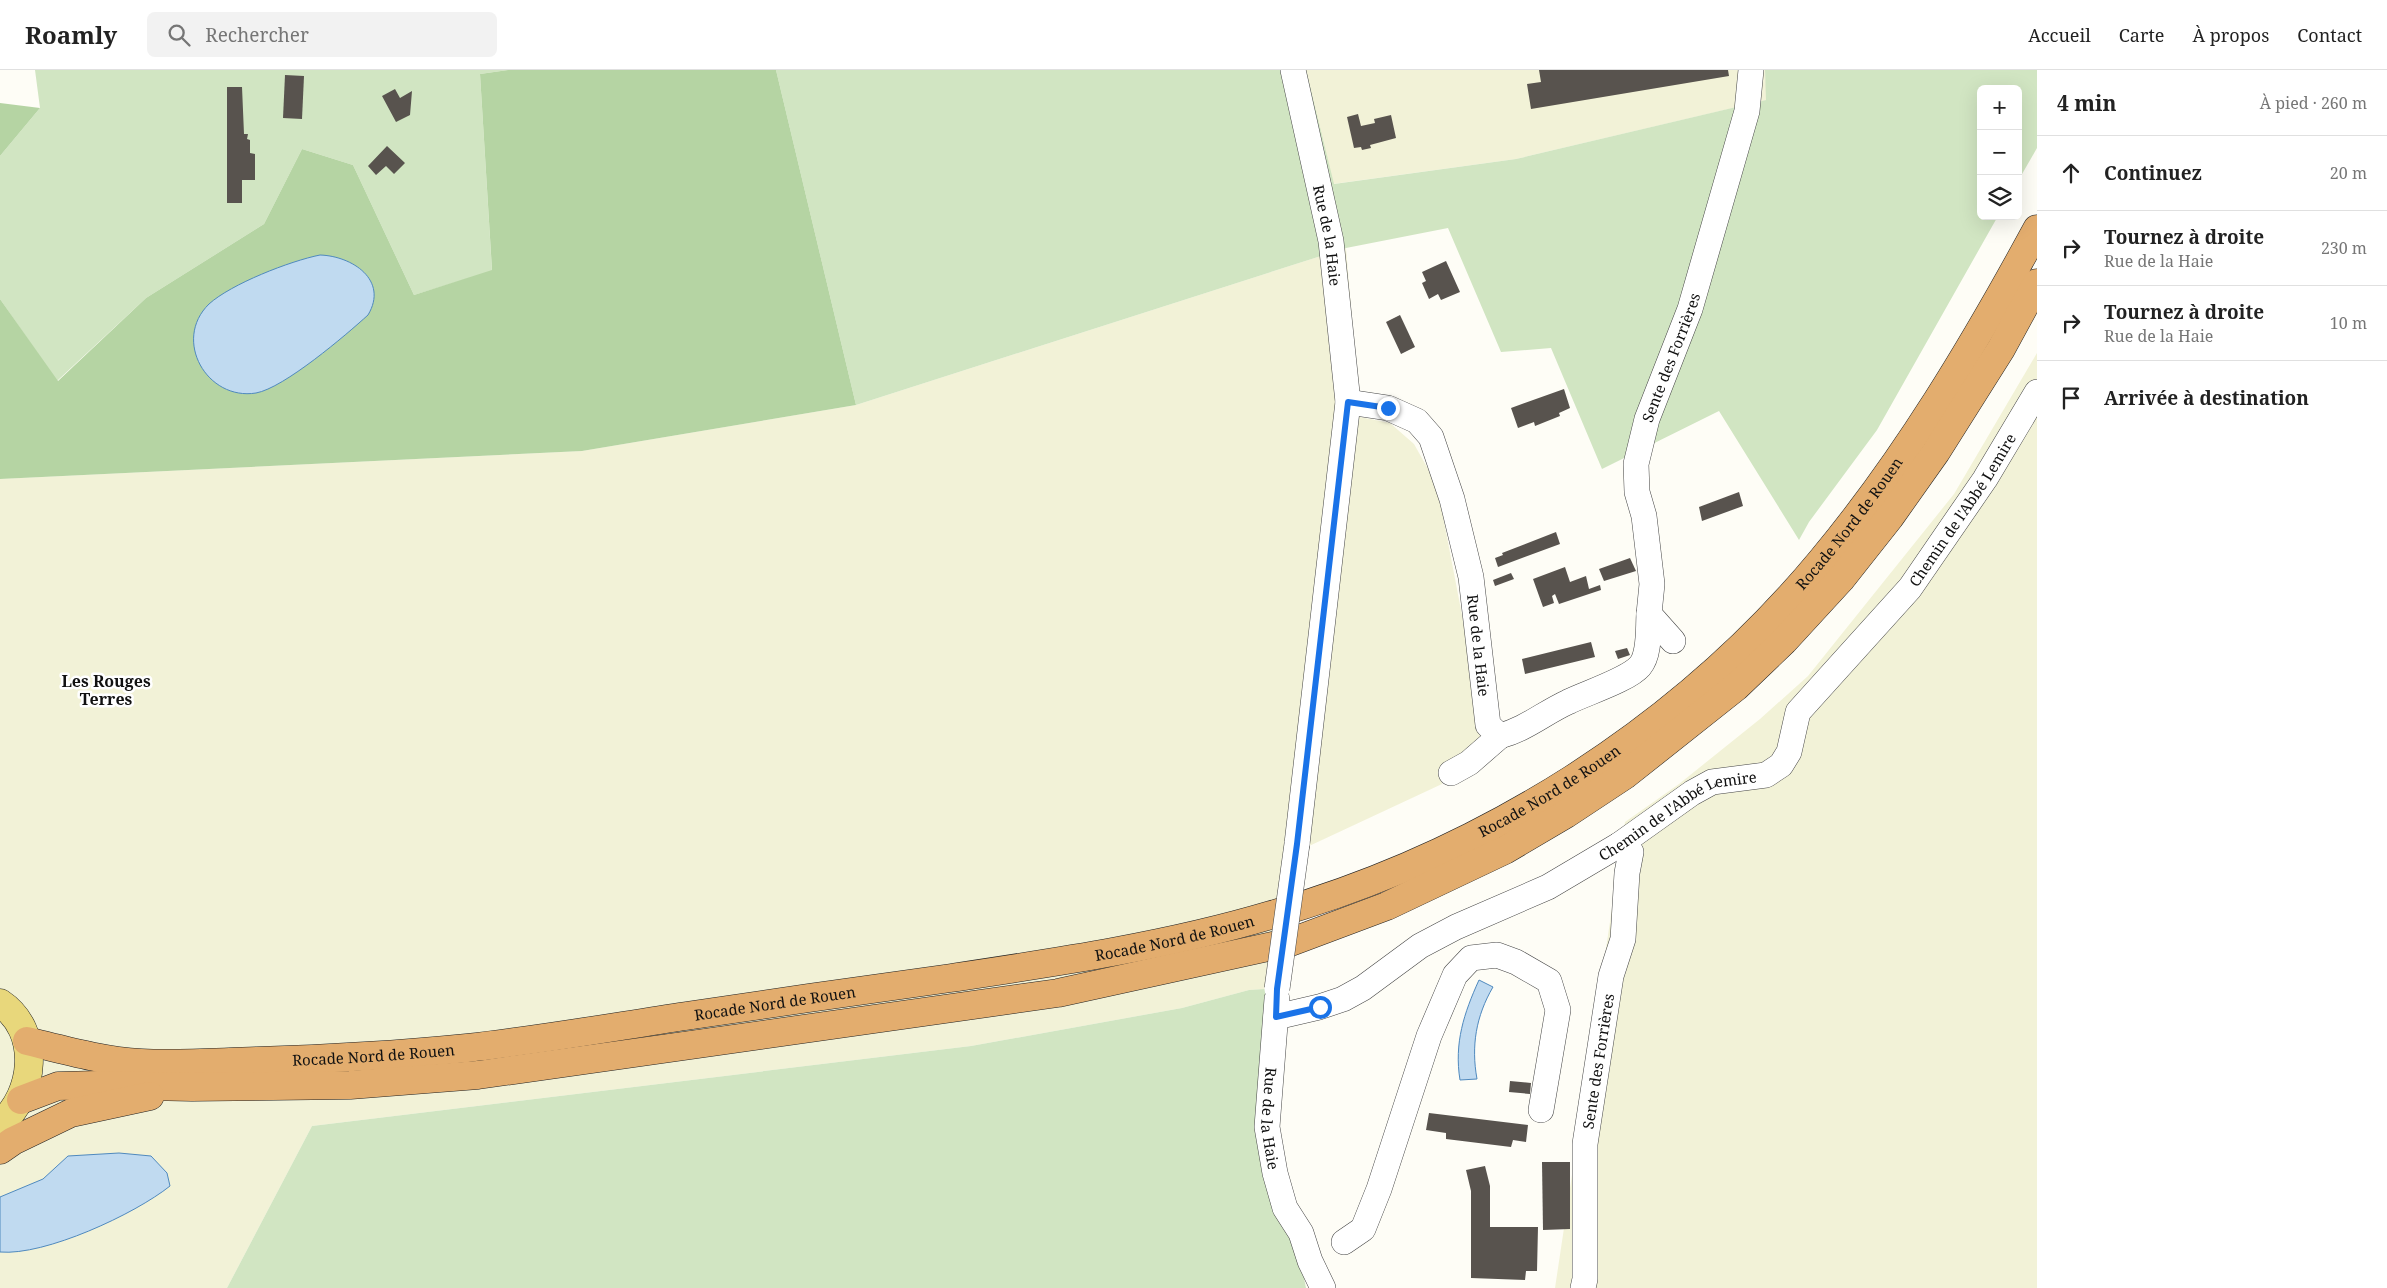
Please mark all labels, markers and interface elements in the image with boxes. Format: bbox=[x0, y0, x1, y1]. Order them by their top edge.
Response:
search box bbox=[147, 12, 497, 57]
text: Roamly bbox=[25, 18, 117, 51]
icon: search bbox=[165, 21, 193, 49]
text: Rechercher bbox=[205, 22, 309, 48]
text: Accueil bbox=[2028, 23, 2091, 47]
text: Carte bbox=[2119, 23, 2164, 47]
text: À propos bbox=[2192, 23, 2269, 47]
text: Contact bbox=[2297, 23, 2362, 47]
map controls bbox=[1977, 85, 2022, 220]
button: + bbox=[1977, 85, 2022, 130]
text: 4 min bbox=[2057, 89, 2116, 117]
text: À pied · 260 m bbox=[2260, 92, 2367, 114]
button: − bbox=[1977, 130, 2022, 175]
icon: ahead bbox=[2057, 159, 2085, 187]
text: Continuez bbox=[2104, 160, 2202, 186]
text: 20 m bbox=[2330, 162, 2367, 184]
button: layers bbox=[1977, 175, 2022, 220]
street label: Rue de la Haie bbox=[1309, 183, 1346, 287]
text: Tournez à droite bbox=[2104, 224, 2264, 250]
icon: right bbox=[2057, 234, 2085, 262]
text: 230 m bbox=[2321, 237, 2367, 259]
text: Rue de la Haie bbox=[2104, 250, 2213, 272]
street label: Sente des Forrières bbox=[1637, 290, 1704, 425]
text: Tournez à droite bbox=[2104, 299, 2264, 325]
icon: right bbox=[2057, 309, 2085, 337]
text: 10 m bbox=[2330, 312, 2367, 334]
text: Rue de la Haie bbox=[2104, 325, 2213, 347]
icon: arrive bbox=[2057, 384, 2085, 412]
text: Arrivée à destination bbox=[2104, 385, 2309, 411]
route end bbox=[1377, 397, 1400, 420]
street label: Chemin de l'Abbé Lemire bbox=[1904, 430, 2020, 590]
street label: Rocade Nord de Rouen bbox=[1791, 453, 1907, 594]
street label: Rue de la Haie bbox=[1463, 593, 1495, 697]
district label: Les Rouges Terres bbox=[61, 670, 151, 710]
street label: Rocade Nord de Rouen bbox=[1475, 740, 1624, 841]
street label: Chemin de l'Abbé Lemire bbox=[1595, 766, 1758, 865]
street label: Rocade Nord de Rouen bbox=[1093, 910, 1257, 965]
street label: Rocade Nord de Rouen bbox=[693, 981, 857, 1025]
street label: Sente des Forrières bbox=[1577, 992, 1618, 1130]
route start bbox=[1309, 996, 1332, 1019]
street label: Rocade Nord de Rouen bbox=[292, 1039, 456, 1070]
street label: Rue de la Haie bbox=[1257, 1067, 1284, 1171]

